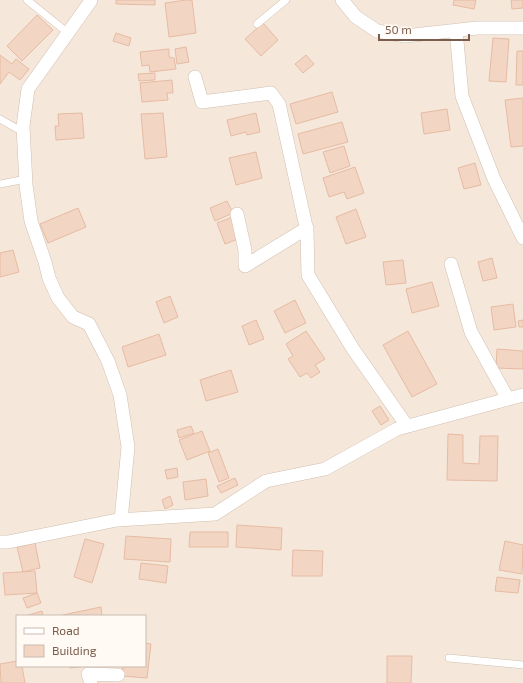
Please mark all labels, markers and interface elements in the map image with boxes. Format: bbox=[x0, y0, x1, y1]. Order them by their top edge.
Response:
scale bar bbox=[379, 16, 469, 42]
text: 50 m bbox=[385, 22, 412, 36]
legend bbox=[16, 615, 146, 667]
text: Road bbox=[52, 623, 80, 637]
text: Building bbox=[52, 643, 97, 657]

